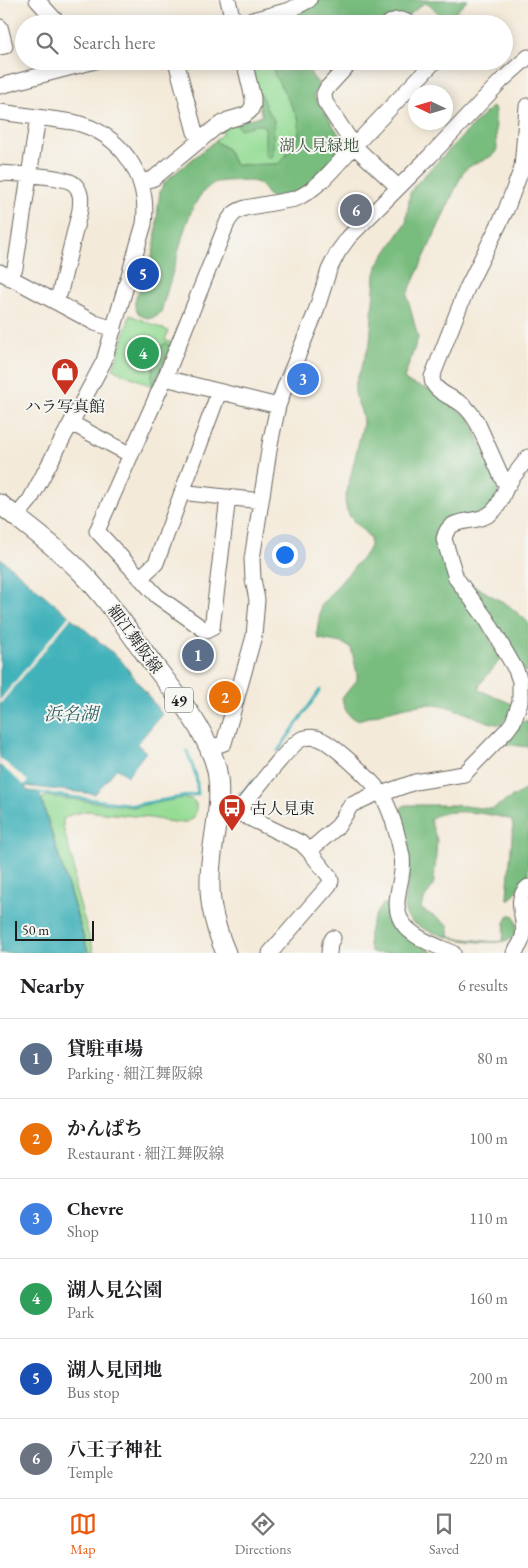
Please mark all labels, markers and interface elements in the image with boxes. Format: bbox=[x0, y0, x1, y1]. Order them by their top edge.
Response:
search box bbox=[15, 15, 513, 70]
icon: search bbox=[33, 29, 61, 57]
text: Search here bbox=[73, 30, 155, 55]
north arrow bbox=[408, 85, 453, 130]
park label: 湖人見緑地 bbox=[279, 135, 359, 156]
pin: 6 bbox=[340, 191, 372, 229]
pin: 5 bbox=[127, 255, 159, 293]
pin: 4 bbox=[127, 334, 159, 372]
shop icon: ハラ写真館 bbox=[50, 357, 80, 396]
pin: 3 bbox=[287, 360, 319, 398]
place label: ハラ写真館 bbox=[25, 396, 105, 417]
your location bbox=[272, 542, 298, 568]
street label: 細江舞阪線 bbox=[103, 600, 167, 678]
pin: 1 bbox=[182, 636, 214, 674]
pin: 2 bbox=[209, 678, 241, 716]
road number: 49 bbox=[165, 688, 193, 712]
water label: 浜名湖 bbox=[44, 702, 101, 725]
bus stop icon: 古人見東 bbox=[217, 793, 247, 832]
place label: 古人見東 bbox=[251, 798, 315, 819]
scale bar bbox=[15, 918, 94, 941]
text: 50 m bbox=[22, 921, 49, 939]
text: Nearby bbox=[20, 972, 84, 999]
text: 6 results bbox=[458, 975, 508, 996]
text: 貸駐車場 bbox=[67, 1036, 143, 1061]
text: 1 bbox=[32, 1048, 40, 1069]
text: 80 m bbox=[477, 1048, 508, 1069]
text: Parking · 細江舞阪線 bbox=[67, 1063, 203, 1084]
text: かんぱち bbox=[67, 1116, 143, 1141]
text: 2 bbox=[32, 1128, 40, 1149]
text: 100 m bbox=[469, 1128, 508, 1149]
text: Restaurant · 細江舞阪線 bbox=[67, 1143, 224, 1164]
text: Chevre bbox=[67, 1196, 124, 1221]
text: 3 bbox=[32, 1208, 40, 1229]
text: 110 m bbox=[469, 1208, 508, 1229]
text: Shop bbox=[67, 1221, 99, 1242]
text: 湖人見公園 bbox=[67, 1277, 162, 1302]
text: 4 bbox=[32, 1288, 40, 1309]
text: 160 m bbox=[469, 1288, 508, 1309]
text: Park bbox=[67, 1302, 94, 1323]
text: 湖人見団地 bbox=[67, 1357, 162, 1382]
text: 5 bbox=[32, 1368, 40, 1389]
text: 200 m bbox=[469, 1368, 508, 1389]
text: Bus stop bbox=[67, 1382, 120, 1403]
text: 八王子神社 bbox=[67, 1437, 162, 1462]
text: 6 bbox=[32, 1448, 40, 1469]
text: 220 m bbox=[469, 1448, 508, 1469]
text: Temple bbox=[67, 1462, 113, 1483]
tab: Map bbox=[69, 1510, 97, 1558]
tab: Directions bbox=[235, 1510, 291, 1558]
tab: Saved bbox=[429, 1510, 459, 1558]

